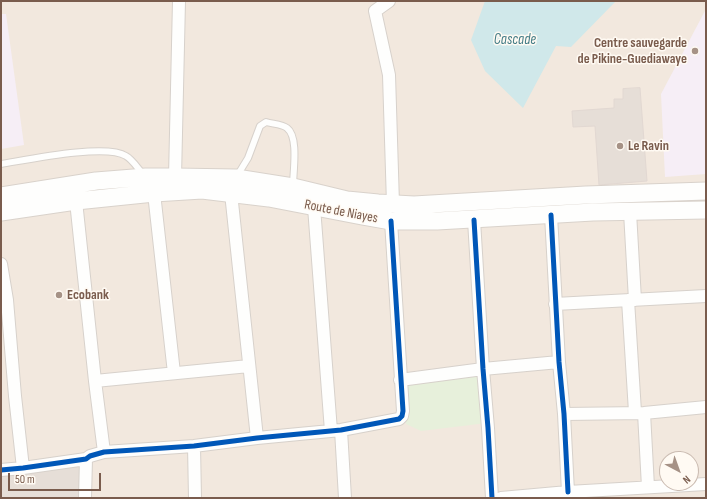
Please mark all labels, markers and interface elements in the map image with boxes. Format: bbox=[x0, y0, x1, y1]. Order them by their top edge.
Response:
water label: Cascade bbox=[494, 31, 536, 49]
place label: Centre sauvegarde de Pikine-Guediawaye bbox=[578, 35, 687, 68]
marker: Centre sauvegarde de Pikine-Guediawaye bbox=[690, 46, 700, 56]
place label: Le Ravin bbox=[628, 138, 669, 154]
marker: Le Ravin bbox=[615, 141, 625, 151]
street label: Route de Niayes bbox=[303, 197, 379, 227]
place label: Ecobank bbox=[67, 287, 109, 303]
marker: Ecobank bbox=[54, 290, 64, 300]
north arrow bbox=[659, 451, 699, 491]
scale bar bbox=[10, 465, 103, 491]
text: 50 m bbox=[15, 472, 35, 487]
text: N bbox=[680, 473, 693, 487]

